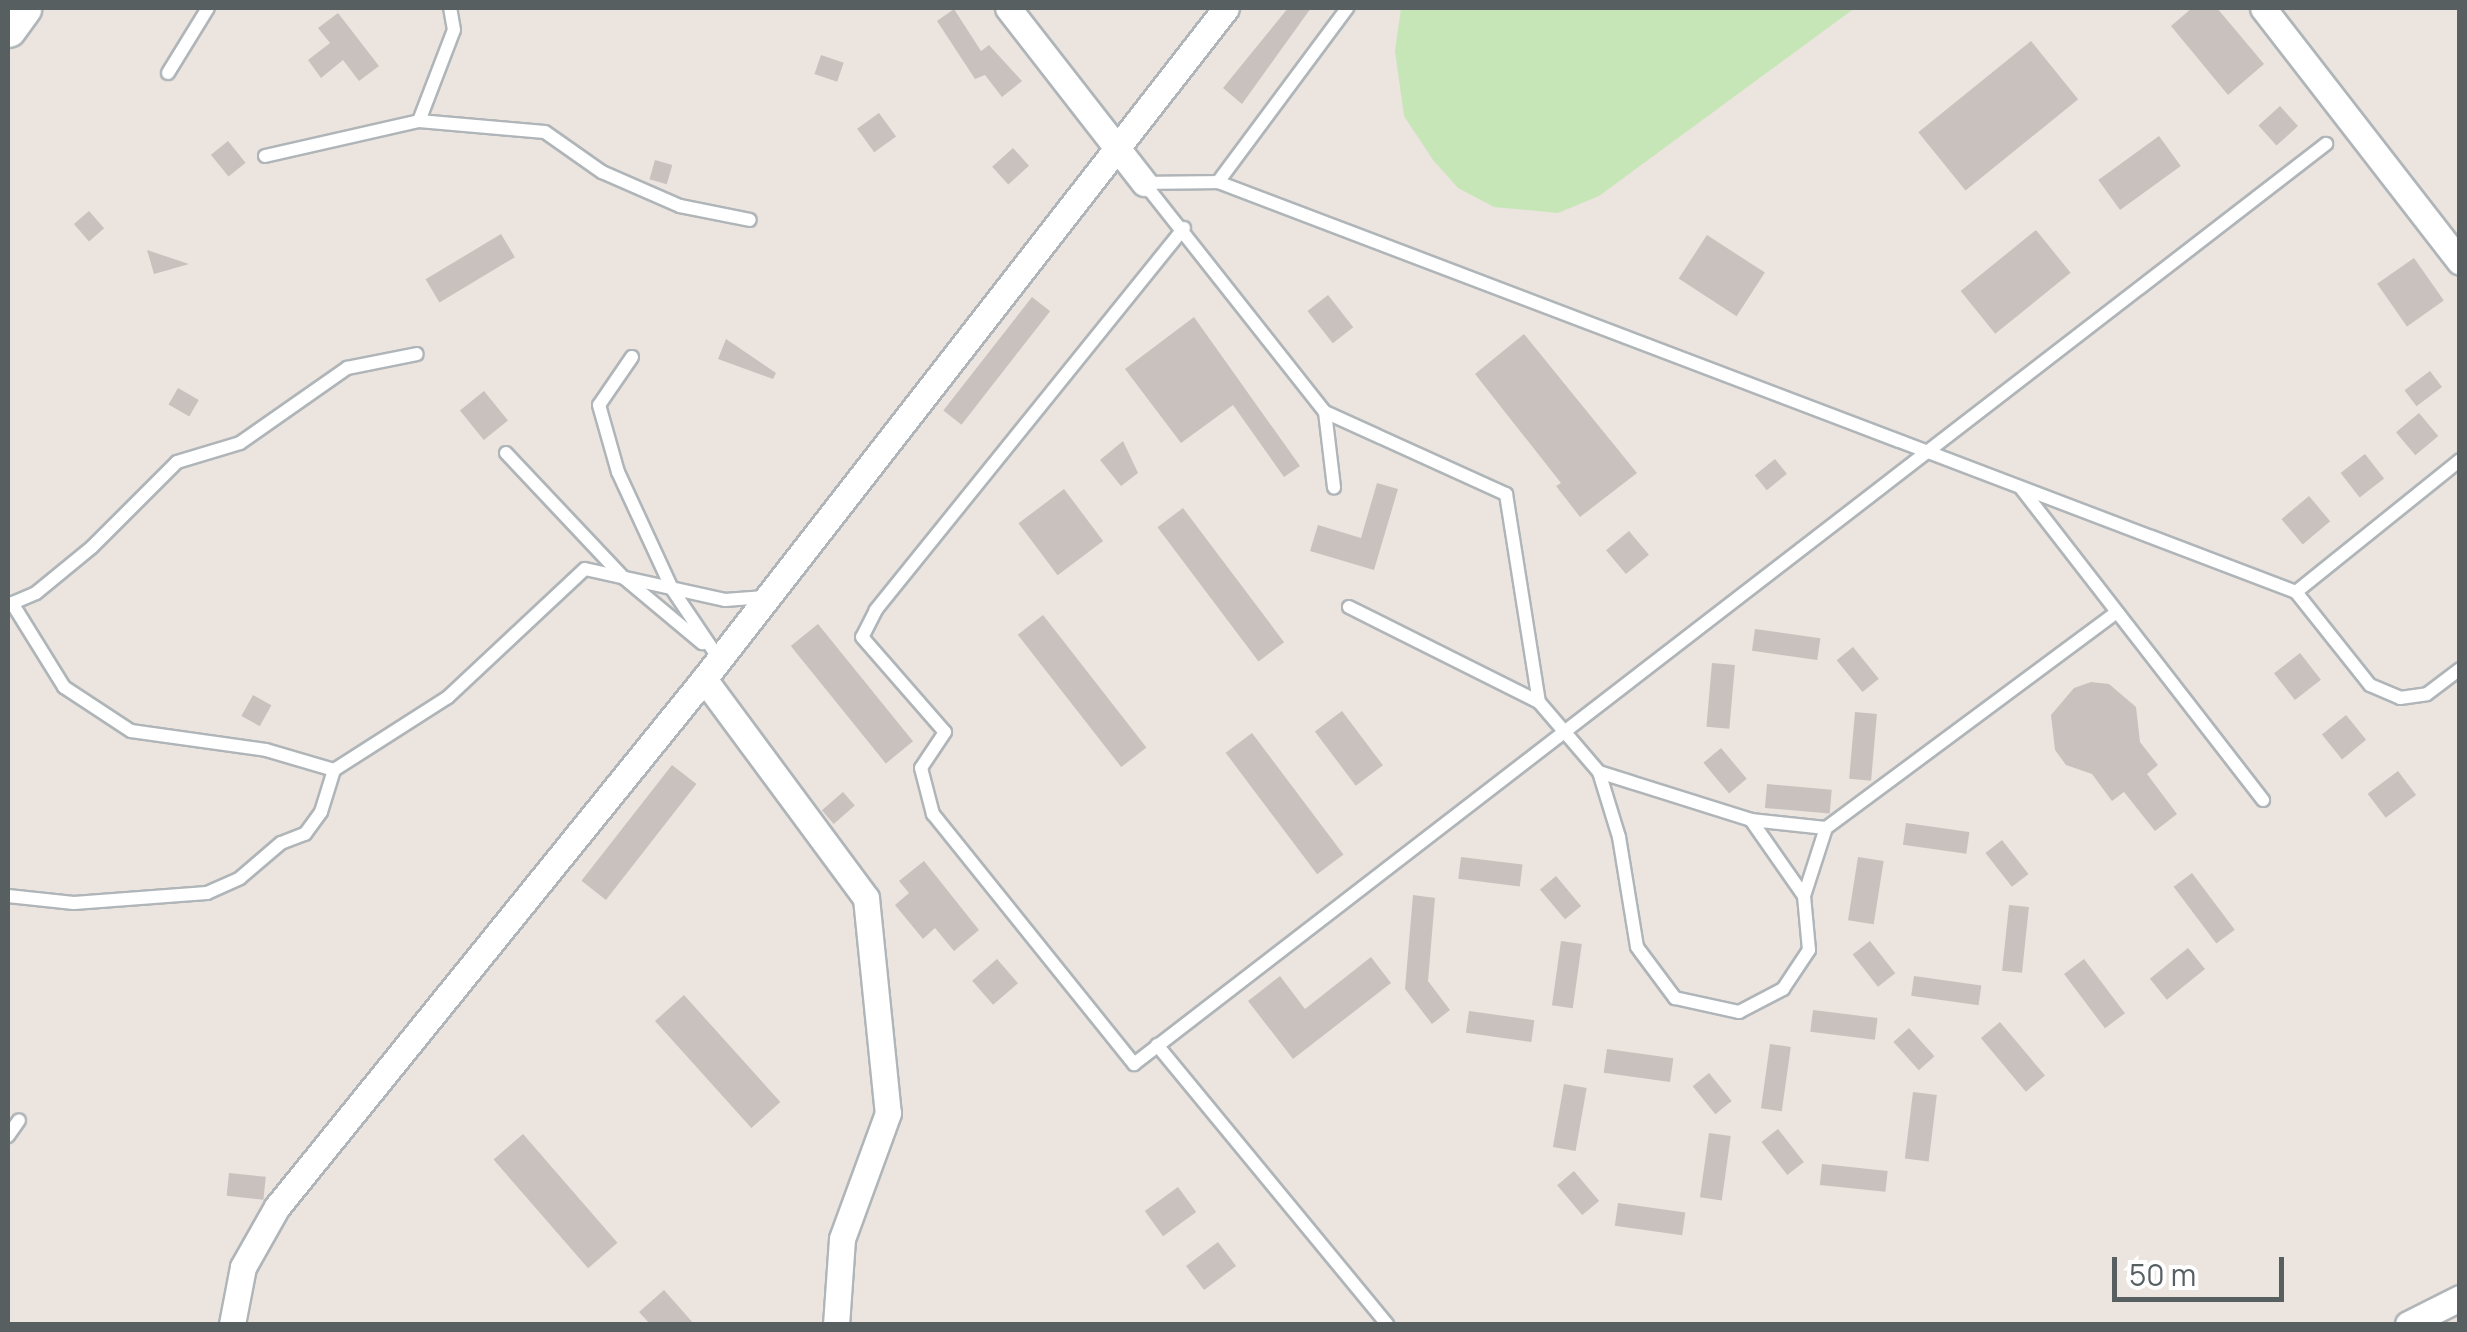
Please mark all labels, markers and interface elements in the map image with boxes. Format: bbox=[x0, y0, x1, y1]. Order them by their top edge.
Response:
scale bar bbox=[2117, 1237, 2290, 1299]
text: 50 m bbox=[2129, 1254, 2196, 1295]

